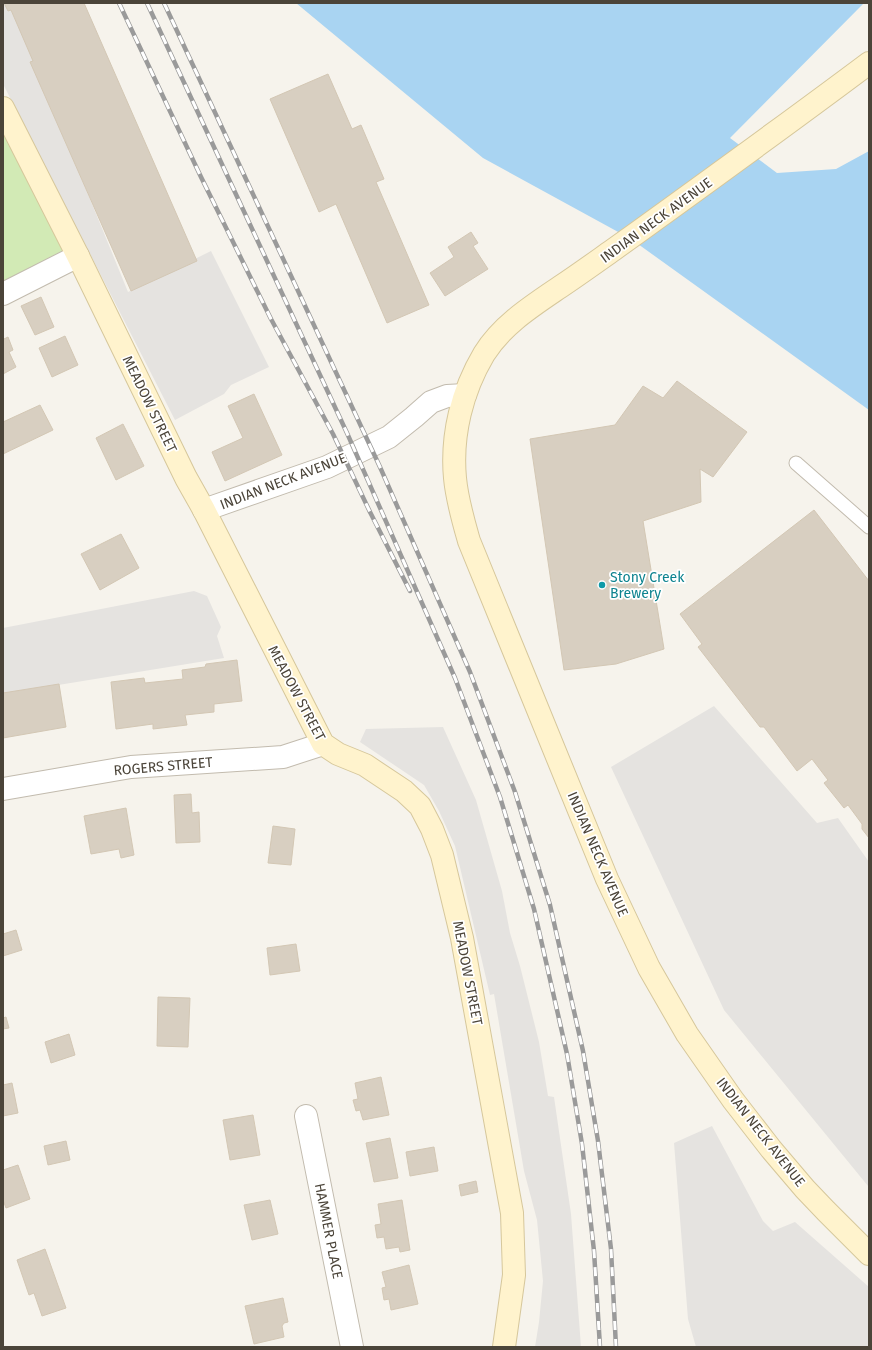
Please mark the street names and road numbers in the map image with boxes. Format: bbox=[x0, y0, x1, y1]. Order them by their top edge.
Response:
street label: INDIAN NECK AVENUE bbox=[597, 174, 716, 267]
street label: MEADOW STREET bbox=[119, 353, 181, 456]
street label: INDIAN NECK AVENUE bbox=[217, 449, 349, 513]
street label: MEADOW STREET bbox=[264, 643, 329, 745]
street label: ROGERS STREET bbox=[113, 754, 214, 779]
street label: INDIAN NECK AVENUE bbox=[563, 789, 632, 919]
street label: MEADOW STREET bbox=[449, 920, 486, 1027]
street label: INDIAN NECK AVENUE bbox=[713, 1074, 809, 1190]
street label: HAMMER PLACE bbox=[311, 1182, 346, 1280]

